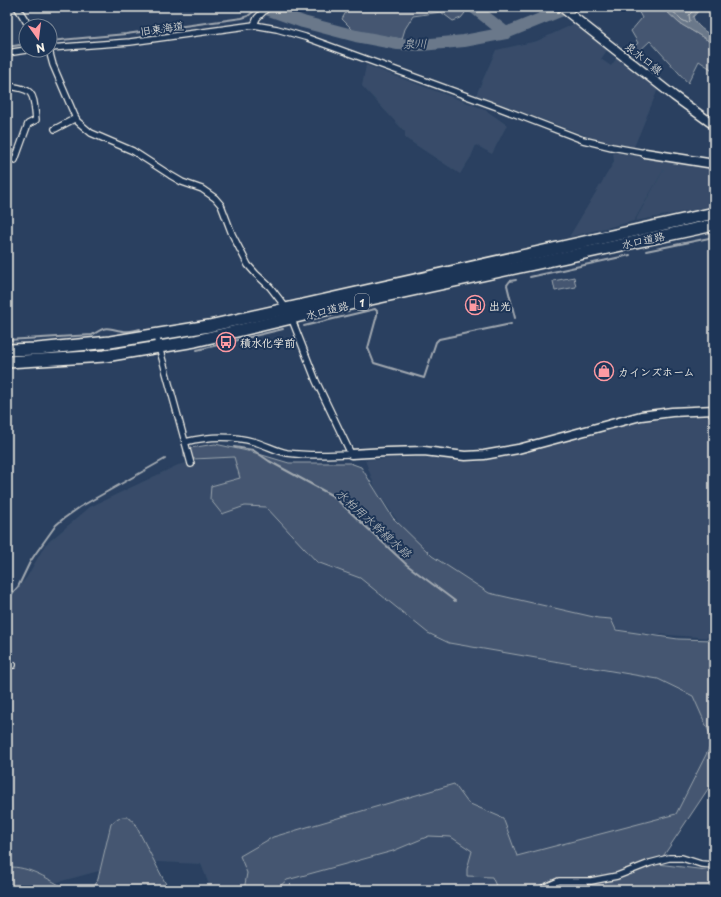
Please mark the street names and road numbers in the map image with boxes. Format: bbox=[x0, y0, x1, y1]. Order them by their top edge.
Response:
street label: 旧東海道 bbox=[139, 17, 185, 39]
street label: 泉水口線 bbox=[622, 38, 666, 78]
street label: 水口道路 bbox=[620, 227, 666, 253]
road number: 1 bbox=[355, 294, 369, 310]
street label: 水口道路 bbox=[304, 296, 350, 324]

